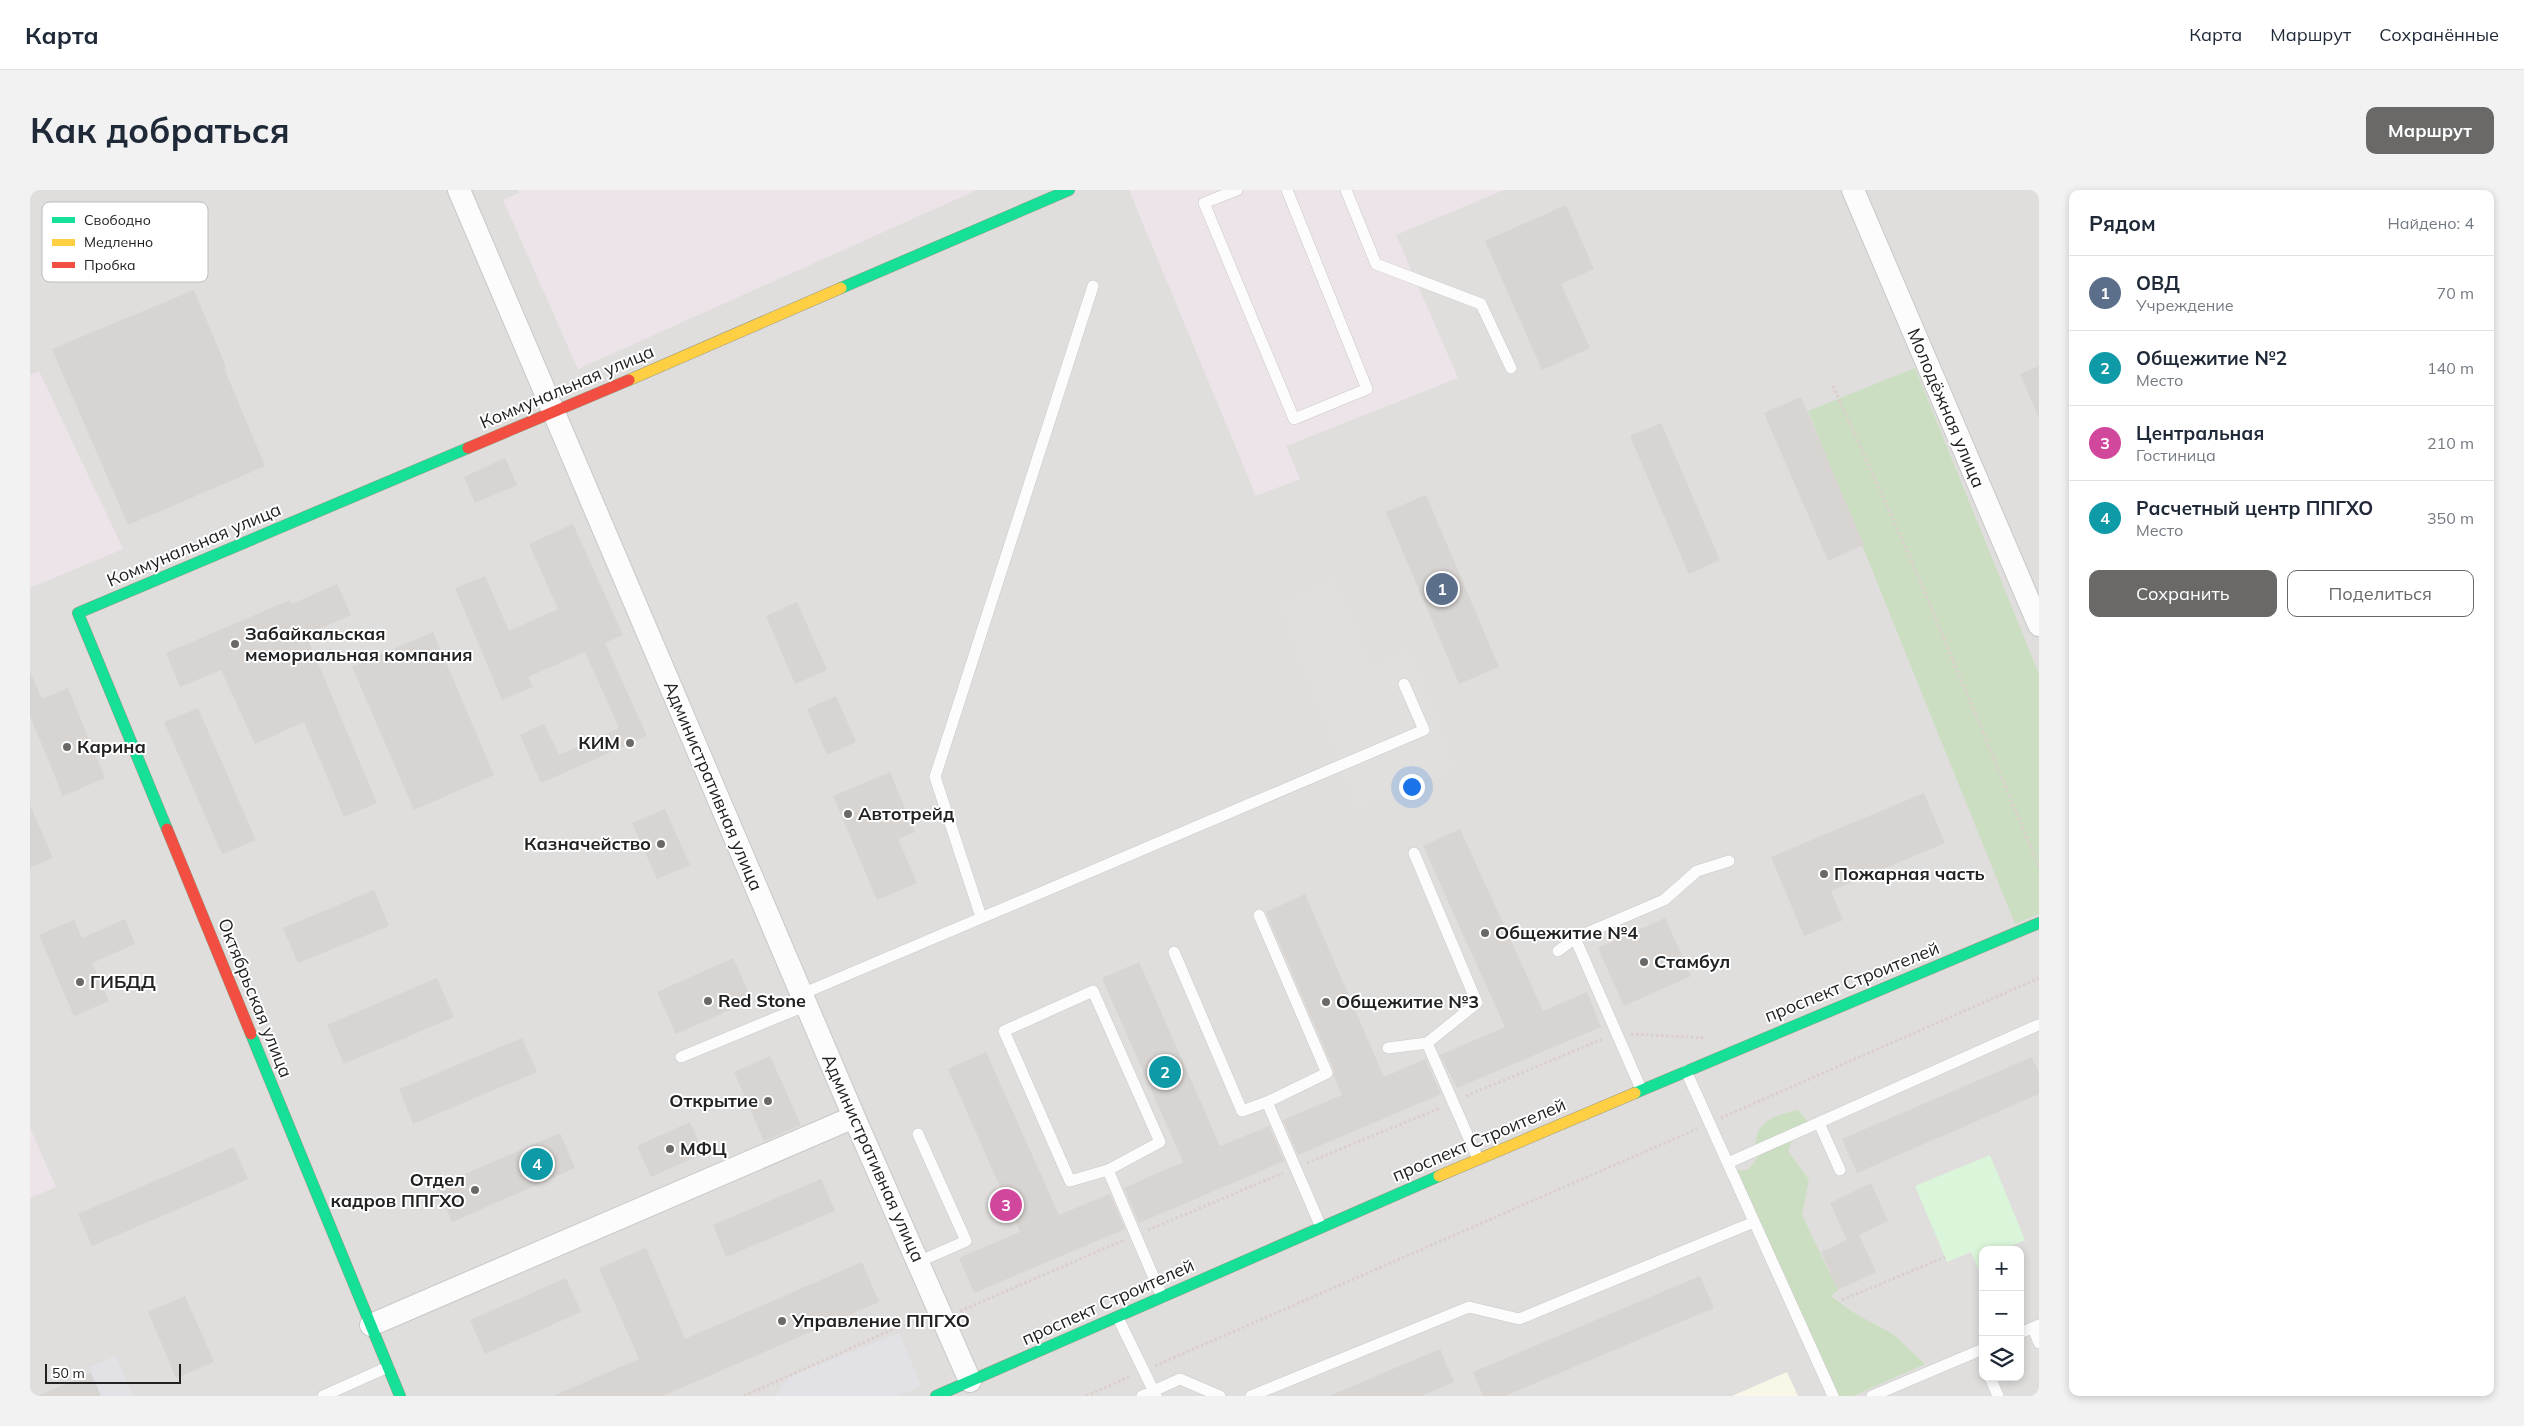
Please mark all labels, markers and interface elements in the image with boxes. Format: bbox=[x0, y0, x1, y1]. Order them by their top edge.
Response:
text: Карта bbox=[25, 20, 99, 50]
text: Карта bbox=[2189, 23, 2242, 46]
text: Маршрут bbox=[2270, 23, 2351, 46]
text: Сохранённые bbox=[2379, 23, 2499, 46]
button: Маршрут bbox=[2366, 107, 2494, 154]
text: Как добраться bbox=[30, 108, 290, 152]
legend bbox=[42, 202, 208, 282]
text: Рядом bbox=[2089, 210, 2156, 236]
text: Свободно bbox=[84, 211, 151, 229]
text: Найдено: 4 bbox=[2388, 213, 2474, 233]
text: Медленно bbox=[84, 233, 153, 251]
text: Пробка bbox=[84, 256, 136, 274]
text: ОВД bbox=[2136, 271, 2180, 295]
text: 1 bbox=[2100, 283, 2110, 303]
text: 70 m bbox=[2437, 283, 2474, 303]
text: Учреждение bbox=[2136, 295, 2234, 315]
street label: Молодёжная улица bbox=[1902, 325, 1990, 491]
street label: Коммунальная улица bbox=[476, 339, 657, 434]
text: Общежитие №2 bbox=[2136, 346, 2287, 370]
text: 2 bbox=[2100, 358, 2110, 378]
text: 140 m bbox=[2427, 358, 2474, 378]
text: Место bbox=[2136, 370, 2183, 390]
text: Центральная bbox=[2136, 421, 2264, 445]
text: 3 bbox=[2100, 433, 2110, 453]
text: 210 m bbox=[2427, 433, 2474, 453]
text: Гостиница bbox=[2136, 445, 2216, 465]
text: Расчетный центр ППГХО bbox=[2136, 496, 2373, 520]
street label: Коммунальная улица bbox=[103, 497, 284, 592]
text: 4 bbox=[2100, 508, 2110, 528]
text: 350 m bbox=[2427, 508, 2474, 528]
text: Место bbox=[2136, 520, 2183, 540]
pin: 1 bbox=[1426, 570, 1458, 608]
button: Сохранить bbox=[2089, 570, 2277, 617]
button: Поделиться bbox=[2287, 570, 2474, 617]
place label: Забайкальская мемориальная компания bbox=[245, 622, 473, 666]
marker: Забайкальская мемориальная компания bbox=[229, 638, 241, 650]
street label: Административная улица bbox=[659, 678, 768, 894]
place label: КИМ bbox=[578, 731, 620, 754]
place label: Карина bbox=[77, 735, 146, 758]
marker: КИМ bbox=[624, 737, 636, 749]
marker: Карина bbox=[61, 741, 73, 753]
your location bbox=[1399, 774, 1425, 800]
place label: Автотрейд bbox=[858, 802, 955, 825]
marker: Автотрейд bbox=[842, 808, 854, 820]
place label: Казначейство bbox=[524, 832, 651, 855]
marker: Казначейство bbox=[655, 838, 667, 850]
place label: Пожарная часть bbox=[1834, 862, 1985, 885]
marker: Пожарная часть bbox=[1818, 868, 1830, 880]
street label: Октябрьская улица bbox=[213, 915, 298, 1081]
place label: Общежитие №4 bbox=[1495, 921, 1638, 944]
marker: Общежитие №4 bbox=[1479, 927, 1491, 939]
street label: проспект Строителей bbox=[1761, 936, 1943, 1027]
place label: Стамбул bbox=[1654, 950, 1730, 973]
marker: Стамбул bbox=[1638, 956, 1650, 968]
place label: ГИБДД bbox=[90, 970, 156, 993]
marker: ГИБДД bbox=[74, 976, 86, 988]
place label: Red Stone bbox=[718, 989, 806, 1012]
place label: Общежитие №3 bbox=[1336, 990, 1479, 1013]
marker: Red Stone bbox=[702, 995, 714, 1007]
marker: Общежитие №3 bbox=[1320, 996, 1332, 1008]
street label: Административная улица bbox=[817, 1050, 930, 1265]
pin: 2 bbox=[1149, 1053, 1181, 1091]
place label: Открытие bbox=[669, 1089, 758, 1112]
street label: проспект Строителей bbox=[1388, 1093, 1569, 1187]
marker: Открытие bbox=[762, 1095, 774, 1107]
place label: МФЦ bbox=[680, 1137, 727, 1160]
marker: МФЦ bbox=[664, 1143, 676, 1155]
pin: 4 bbox=[521, 1145, 553, 1183]
place label: Отдел кадров ППГХО bbox=[330, 1168, 465, 1212]
marker: Отдел кадров ППГХО bbox=[469, 1184, 481, 1196]
pin: 3 bbox=[990, 1186, 1022, 1224]
map controls bbox=[1979, 1246, 2024, 1381]
button: + bbox=[1979, 1246, 2024, 1291]
street label: проспект Строителей bbox=[1018, 1253, 1198, 1350]
button: − bbox=[1979, 1291, 2024, 1336]
place label: Управление ППГХО bbox=[791, 1309, 970, 1332]
marker: Управление ППГХО bbox=[776, 1315, 788, 1327]
button: layers bbox=[1979, 1336, 2024, 1381]
scale bar bbox=[45, 1361, 181, 1384]
text: 50 m bbox=[52, 1364, 85, 1382]

